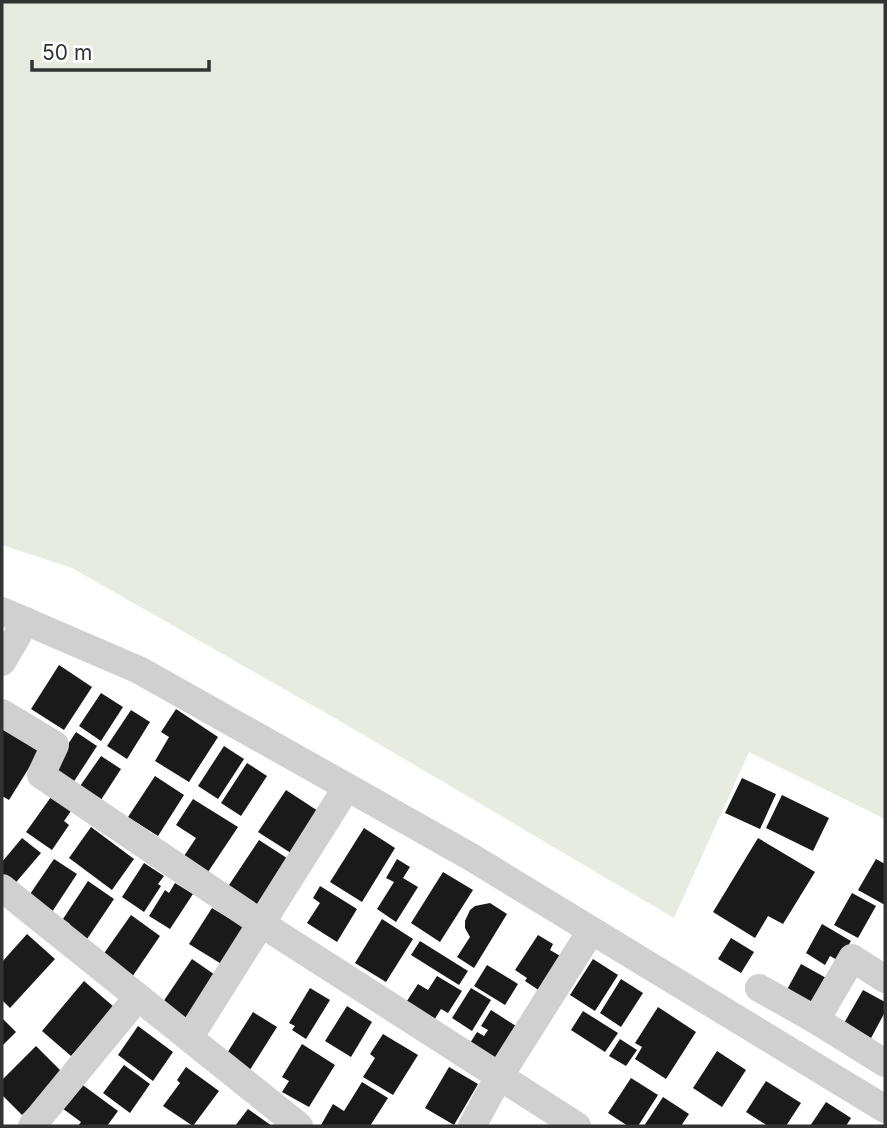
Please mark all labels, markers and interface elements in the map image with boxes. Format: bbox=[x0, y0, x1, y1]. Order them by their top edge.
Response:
scale bar bbox=[32, 28, 208, 72]
text: 50 m bbox=[42, 40, 92, 65]

